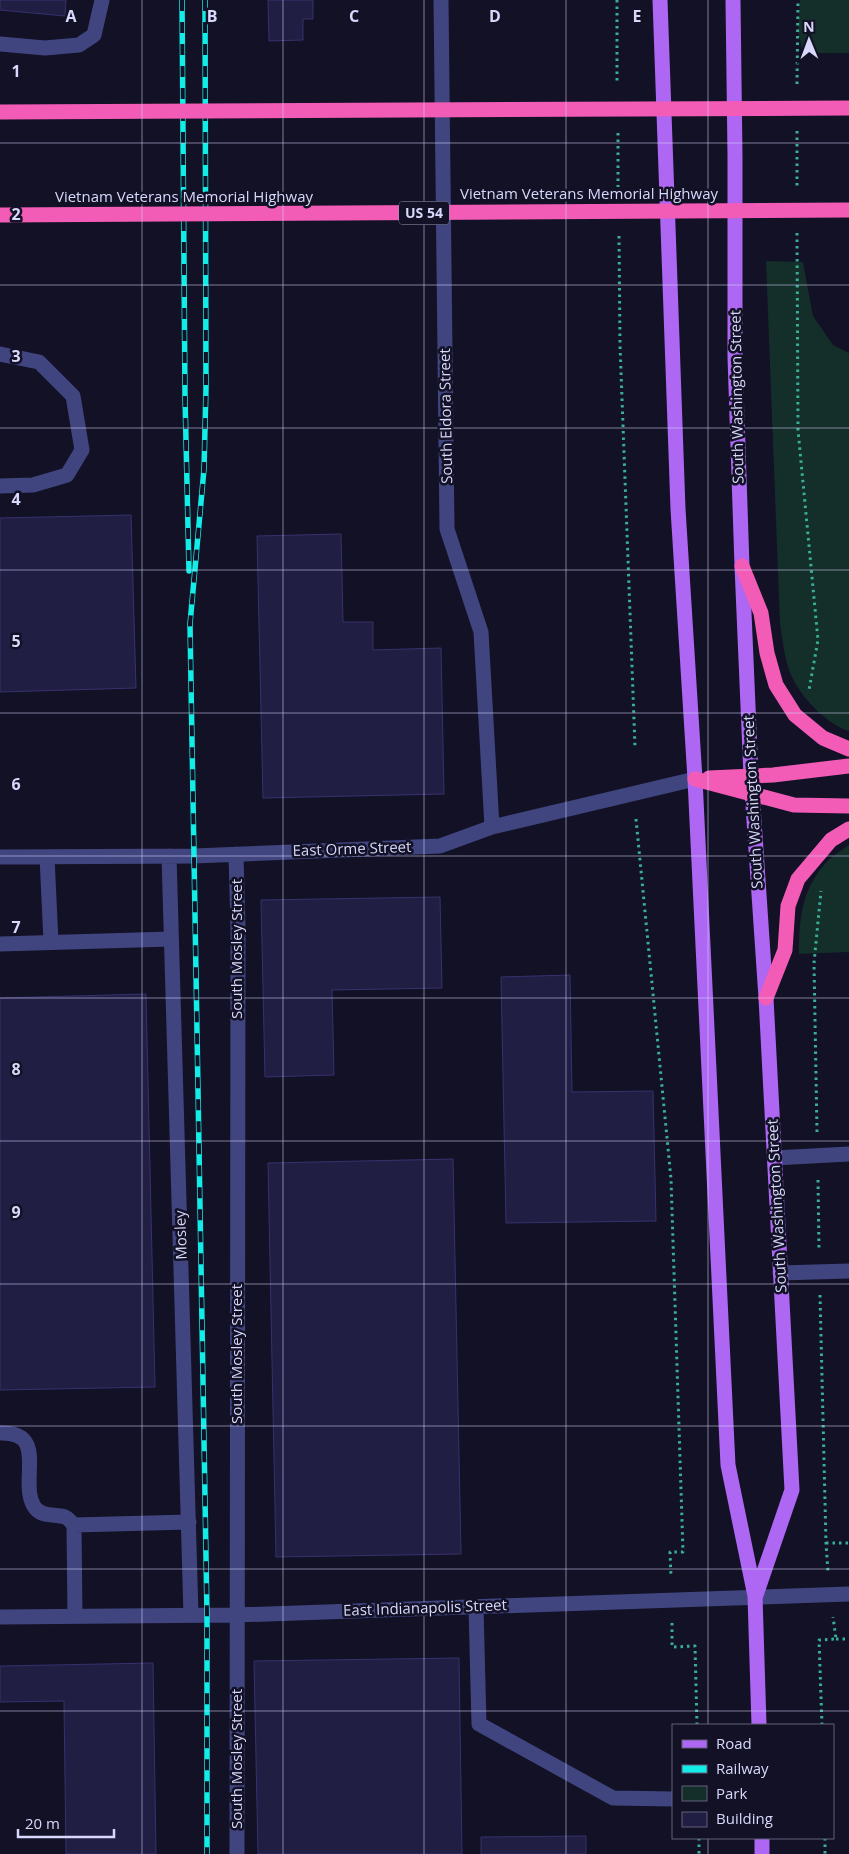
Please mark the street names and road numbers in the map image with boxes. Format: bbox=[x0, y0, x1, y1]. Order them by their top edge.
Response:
street label: Vietnam Veterans Memorial Highway bbox=[460, 183, 719, 203]
street label: Vietnam Veterans Memorial Highway bbox=[55, 186, 314, 206]
road number: US 54 bbox=[399, 202, 449, 224]
street label: South Washington Street bbox=[724, 310, 748, 484]
street label: South Eldora Street bbox=[434, 348, 456, 484]
street label: South Washington Street bbox=[737, 715, 767, 889]
street label: East Orme Street bbox=[292, 836, 412, 860]
street label: South Mosley Street bbox=[226, 879, 246, 1019]
street label: South Washington Street bbox=[761, 1119, 791, 1293]
street label: Mosley bbox=[169, 1210, 191, 1260]
street label: South Mosley Street bbox=[226, 1284, 246, 1424]
street label: East Indianapolis Street bbox=[343, 1594, 507, 1620]
street label: South Mosley Street bbox=[226, 1689, 246, 1829]

